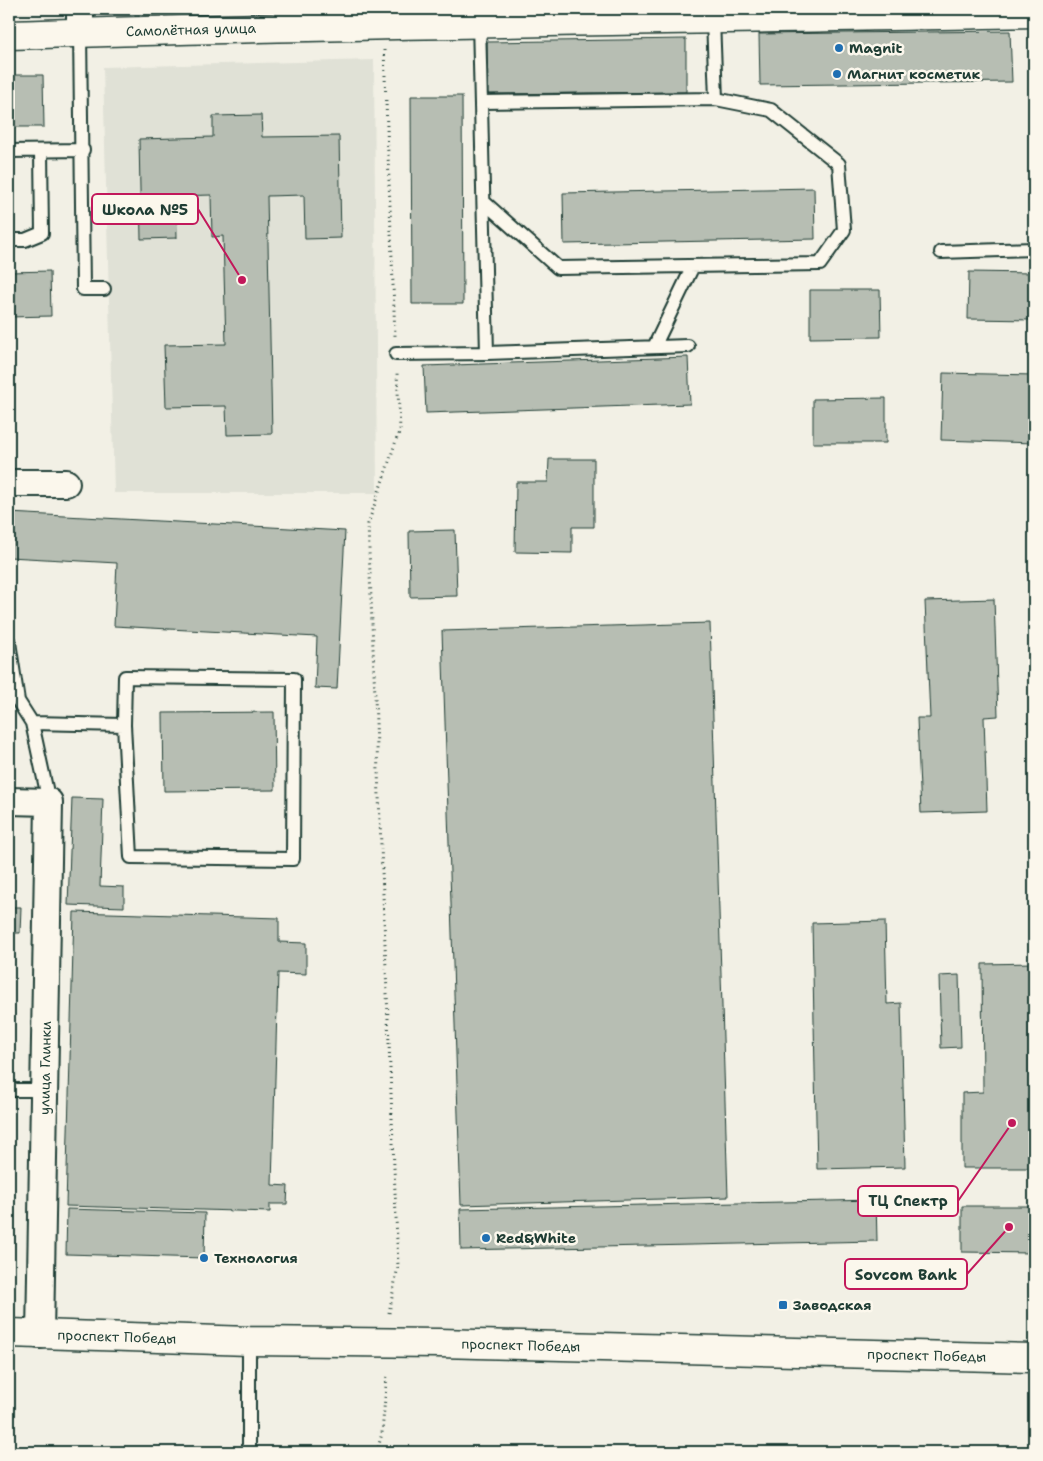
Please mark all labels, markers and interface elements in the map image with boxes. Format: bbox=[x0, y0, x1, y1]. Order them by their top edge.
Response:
street label: Самолётная улица bbox=[126, 19, 257, 40]
place label: Magnit bbox=[849, 39, 903, 57]
marker: Magnit bbox=[833, 42, 845, 54]
place label: Магнит косметик bbox=[847, 65, 980, 83]
marker: Магнит косметик bbox=[831, 68, 843, 80]
callout: Школа №5 bbox=[92, 194, 198, 224]
text: Школа №5 bbox=[102, 200, 188, 220]
street label: улица Глинки bbox=[35, 1021, 55, 1115]
callout: ТЦ Спектр bbox=[858, 1186, 958, 1216]
text: ТЦ Спектр bbox=[868, 1191, 948, 1211]
place label: Red&White bbox=[496, 1229, 576, 1247]
marker: Red&White bbox=[480, 1232, 492, 1244]
place label: Технология bbox=[214, 1249, 298, 1267]
marker: Технология bbox=[198, 1252, 210, 1264]
callout: Sovcom Bank bbox=[845, 1259, 967, 1289]
text: Sovcom Bank bbox=[855, 1265, 957, 1285]
place label: Заводская bbox=[793, 1296, 871, 1314]
marker: Заводская bbox=[777, 1299, 789, 1311]
street label: проспект Победы bbox=[57, 1326, 177, 1348]
street label: проспект Победы bbox=[461, 1335, 581, 1356]
street label: проспект Победы bbox=[867, 1345, 986, 1366]

